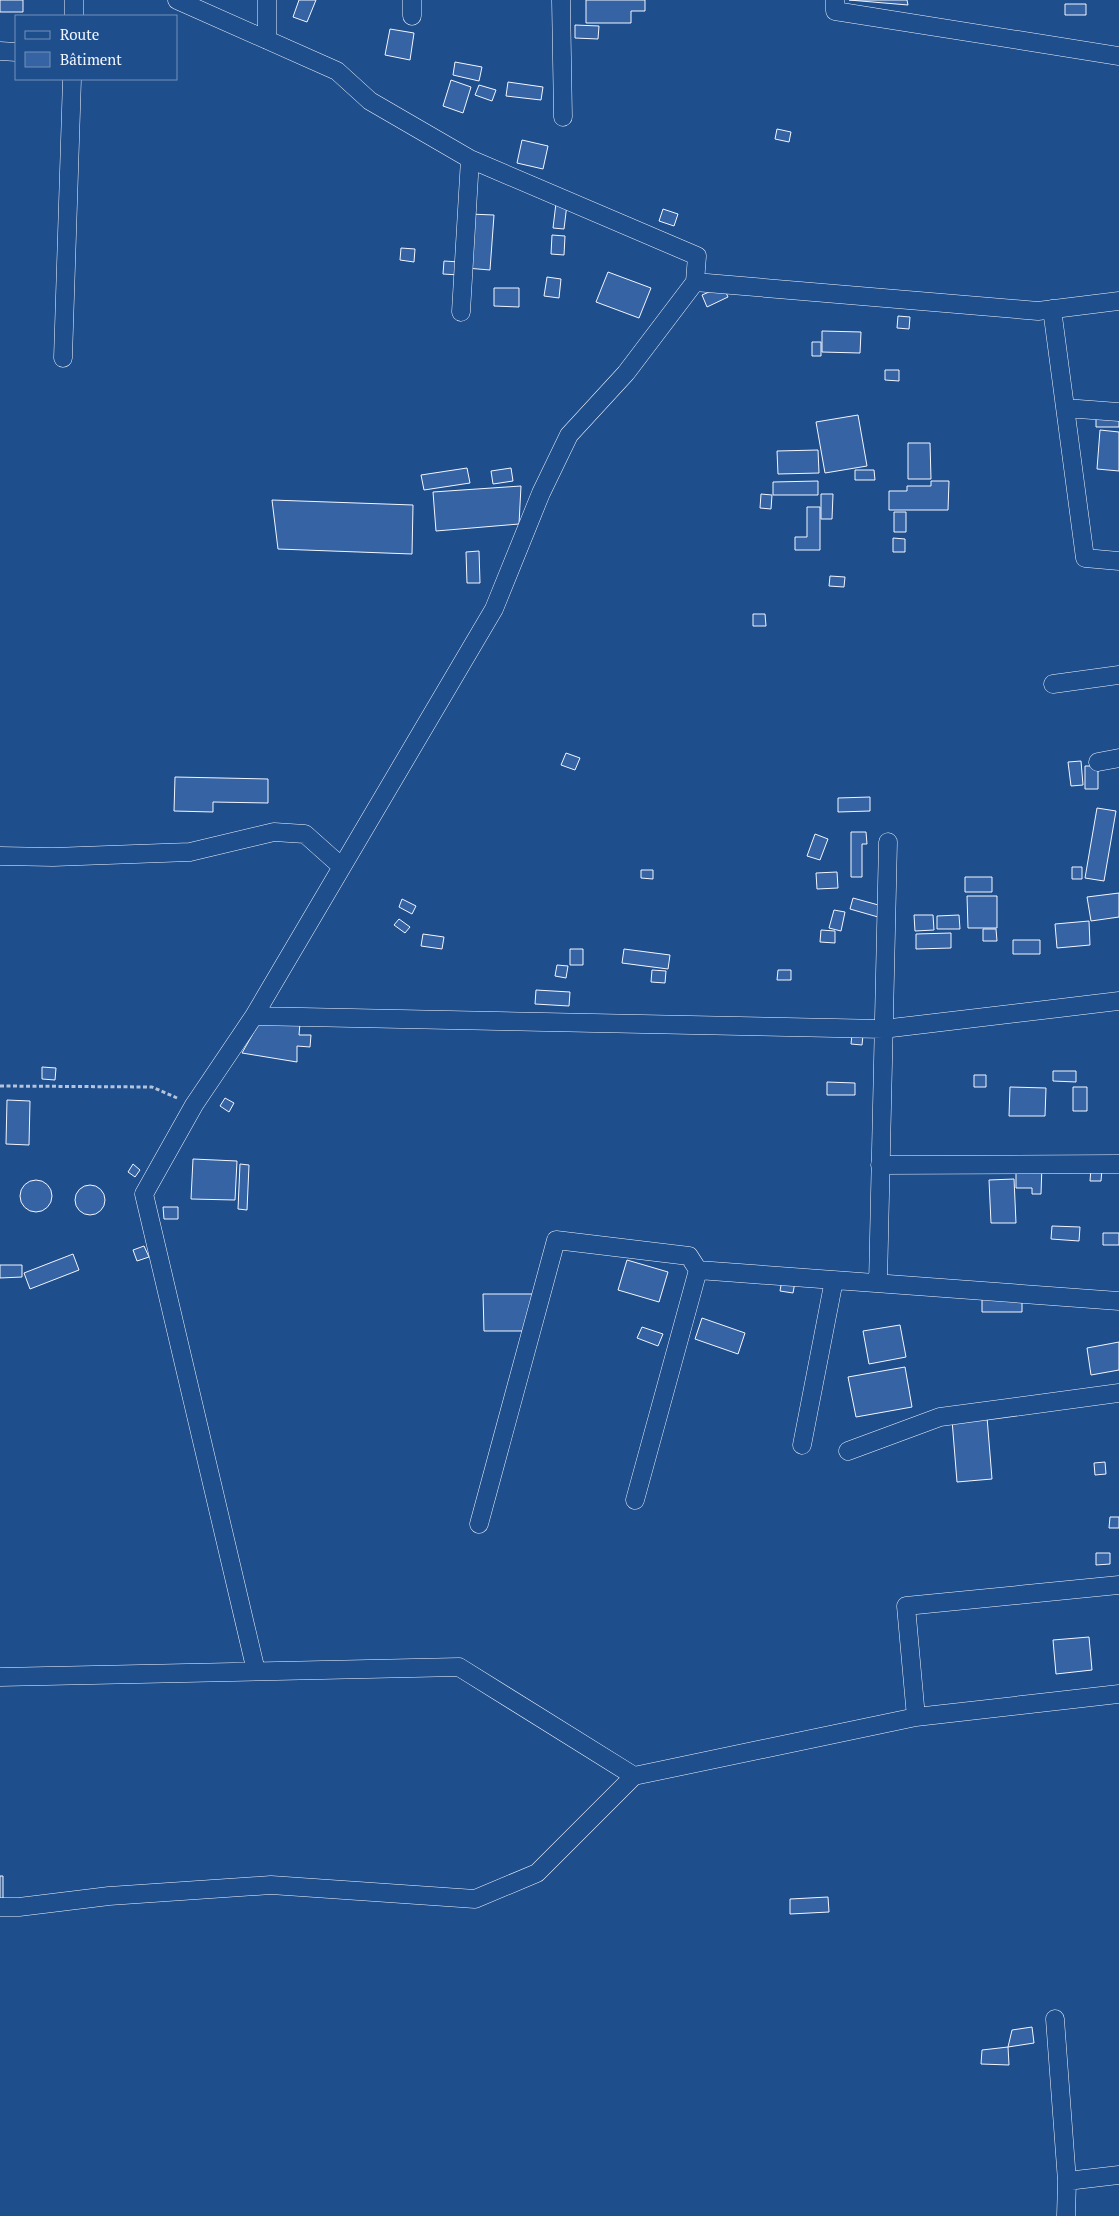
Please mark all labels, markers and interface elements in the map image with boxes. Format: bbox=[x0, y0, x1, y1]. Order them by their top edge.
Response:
legend bbox=[15, 15, 178, 80]
text: Route bbox=[60, 24, 99, 44]
text: Bâtiment bbox=[60, 49, 122, 69]

